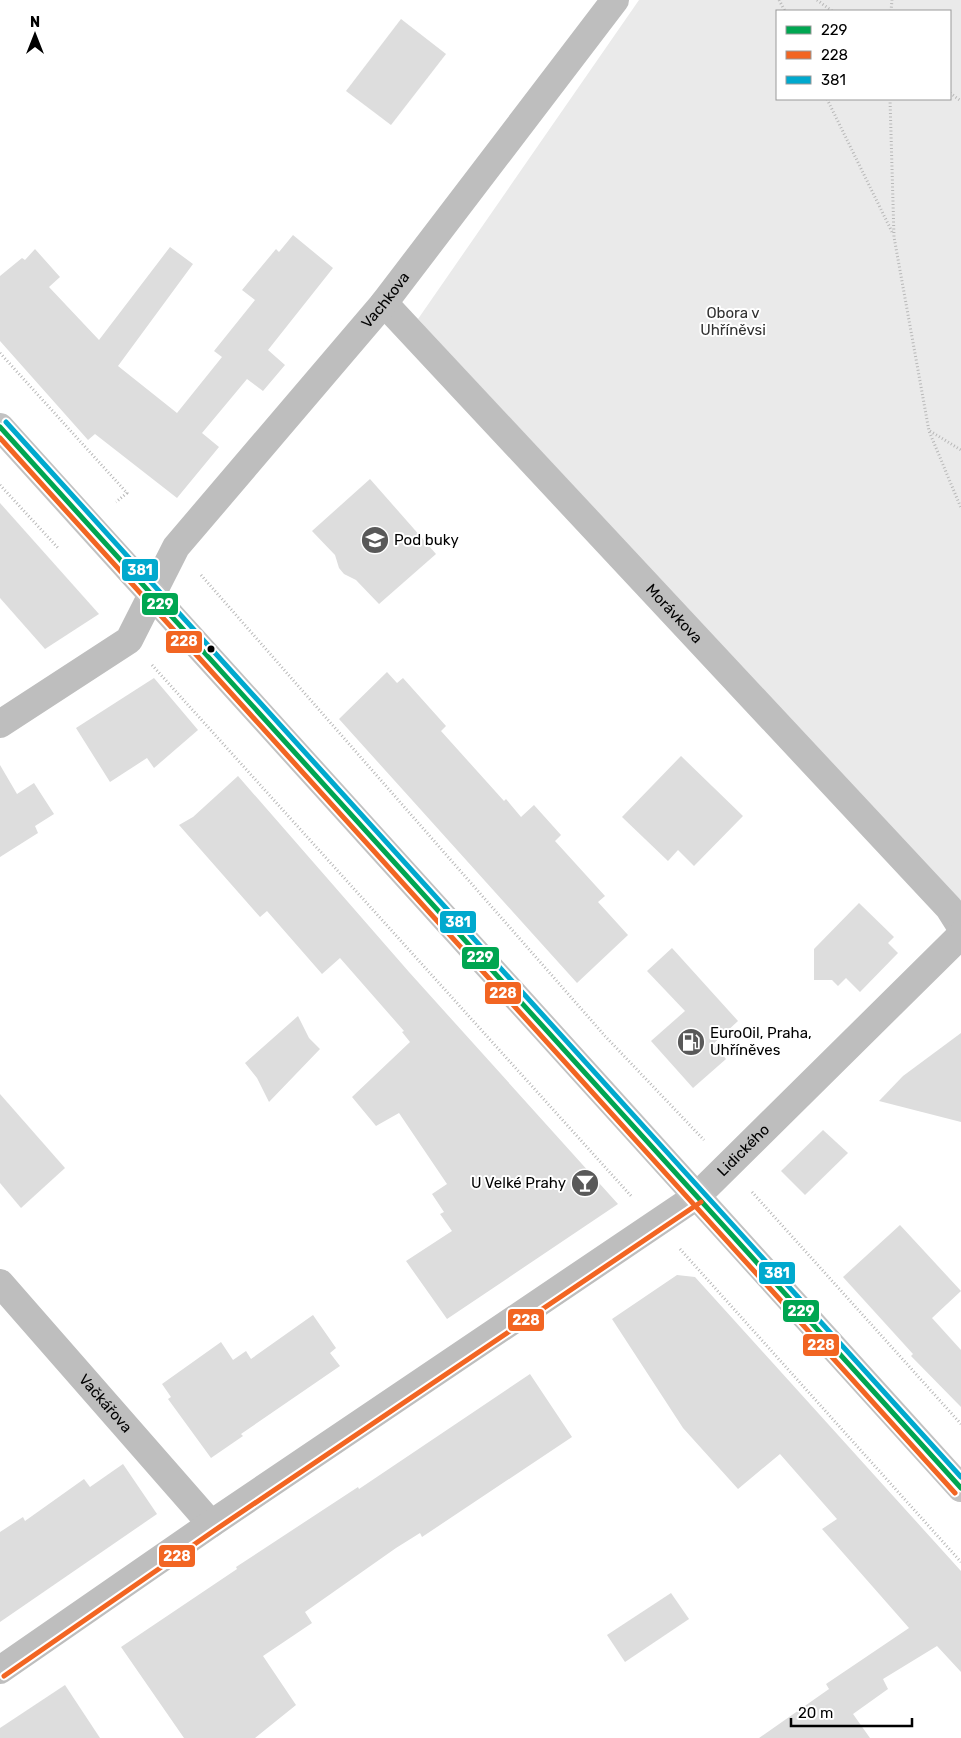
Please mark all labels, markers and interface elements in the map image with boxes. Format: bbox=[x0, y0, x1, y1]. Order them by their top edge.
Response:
north arrow bbox=[10, 10, 60, 60]
legend bbox=[776, 10, 951, 100]
text: N bbox=[30, 14, 40, 31]
text: 229 bbox=[821, 21, 848, 39]
text: 228 bbox=[821, 46, 848, 64]
text: 381 bbox=[821, 71, 846, 89]
street label: Vachkova bbox=[358, 268, 413, 332]
park label: Obora v Uhříněvsi bbox=[700, 304, 766, 339]
school or university icon: Pod buky bbox=[360, 525, 390, 555]
place label: Pod buky bbox=[394, 531, 459, 549]
line badge: 381 bbox=[121, 558, 159, 582]
text: 381 bbox=[127, 562, 153, 579]
street label: Morávkova bbox=[642, 580, 706, 647]
line badge: 229 bbox=[141, 592, 179, 616]
text: 229 bbox=[146, 596, 174, 613]
line badge: 228 bbox=[165, 630, 203, 654]
text: 228 bbox=[170, 633, 198, 650]
unlabelled marker bbox=[206, 644, 216, 654]
line badge: 381 bbox=[439, 910, 477, 934]
text: 381 bbox=[445, 914, 471, 931]
line badge: 229 bbox=[461, 946, 500, 970]
text: 229 bbox=[466, 949, 494, 966]
line badge: 228 bbox=[484, 981, 522, 1005]
text: 228 bbox=[489, 985, 517, 1002]
place label: EuroOil, Praha, Uhříněves bbox=[710, 1024, 812, 1059]
fuel station icon: EuroOil, Praha, Uhříněves bbox=[676, 1027, 706, 1057]
street label: Lidického bbox=[713, 1120, 773, 1180]
bar icon: U Velké Prahy bbox=[570, 1168, 600, 1198]
place label: U Velké Prahy bbox=[471, 1174, 566, 1192]
line badge: 381 bbox=[758, 1261, 796, 1285]
text: 381 bbox=[764, 1265, 790, 1282]
line badge: 229 bbox=[782, 1299, 820, 1323]
text: 229 bbox=[787, 1303, 815, 1320]
line badge: 228 bbox=[507, 1308, 545, 1332]
text: 228 bbox=[512, 1312, 540, 1329]
line badge: 228 bbox=[802, 1333, 840, 1357]
text: 228 bbox=[807, 1337, 835, 1354]
street label: Vačkářova bbox=[75, 1371, 136, 1436]
line badge: 228 bbox=[158, 1544, 196, 1568]
text: 228 bbox=[163, 1548, 191, 1565]
scale bar bbox=[791, 1696, 912, 1728]
text: 20 m bbox=[798, 1704, 833, 1722]

